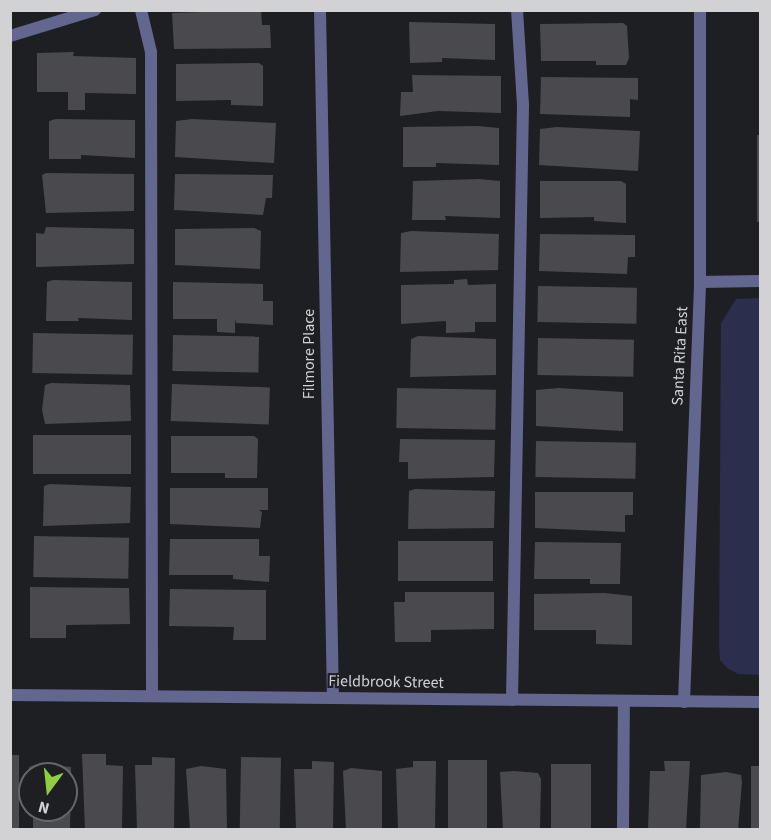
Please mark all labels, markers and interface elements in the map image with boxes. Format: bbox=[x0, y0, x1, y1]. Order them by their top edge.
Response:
street label: Santa Rita East bbox=[668, 306, 692, 406]
street label: Filmore Place bbox=[299, 309, 319, 399]
street label: Fieldbrook Street bbox=[328, 671, 444, 693]
north arrow bbox=[18, 762, 78, 822]
text: N bbox=[36, 795, 52, 819]

